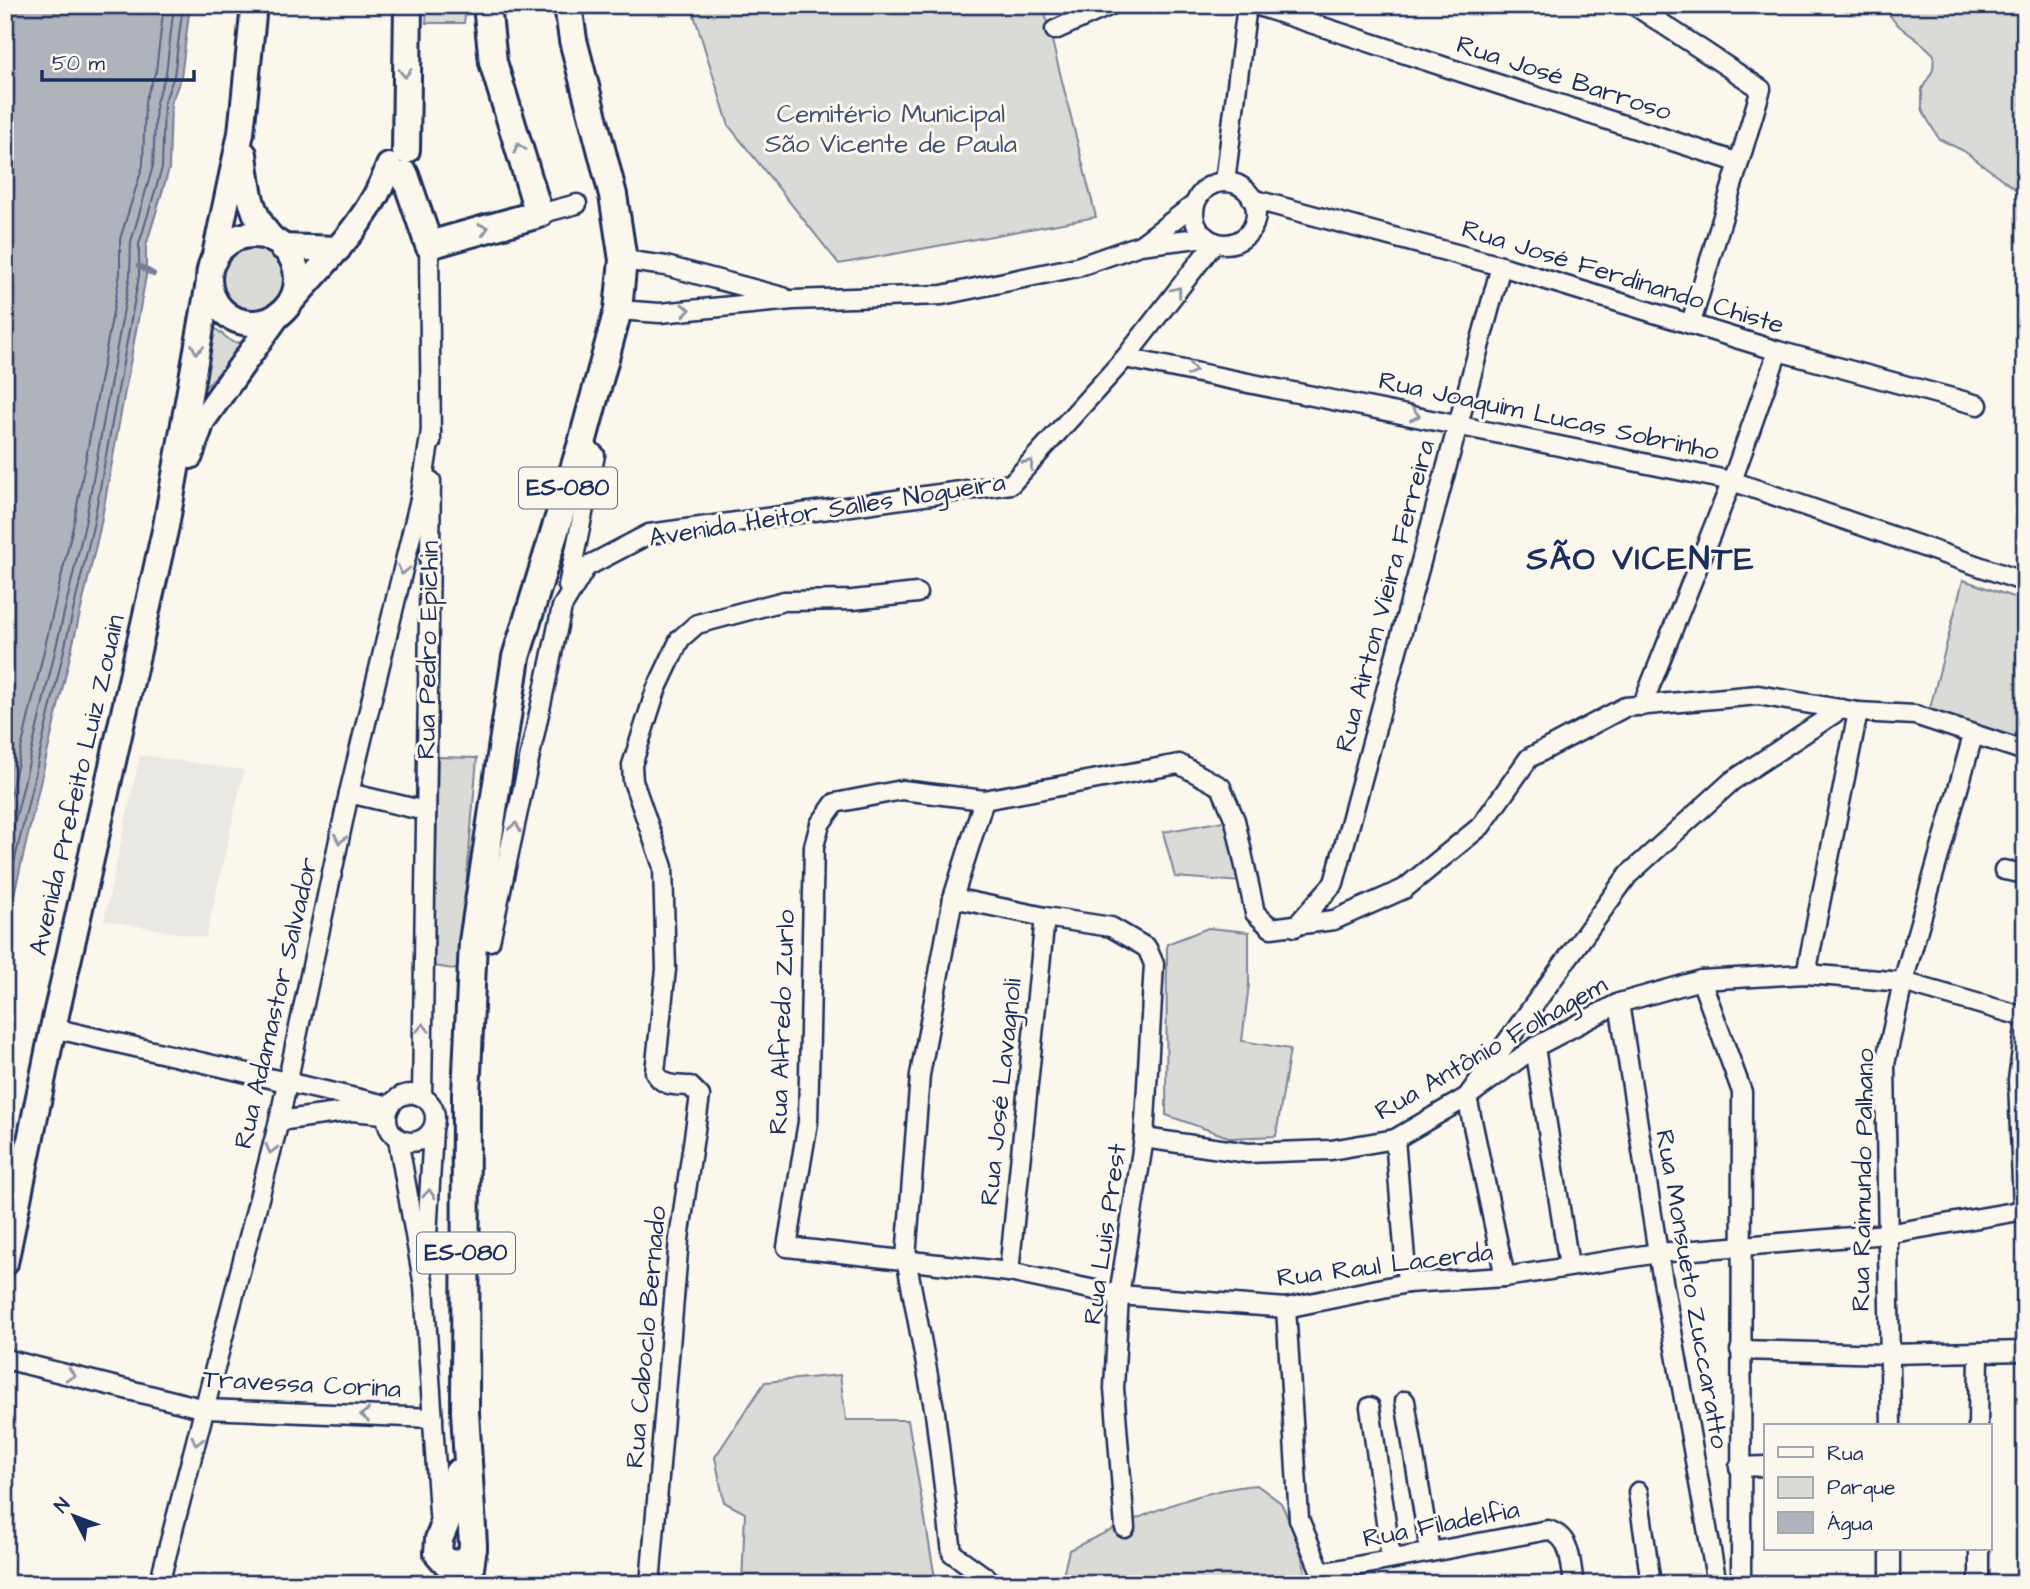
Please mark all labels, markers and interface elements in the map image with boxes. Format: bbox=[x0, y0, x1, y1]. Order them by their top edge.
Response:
street label: Rua José Barroso bbox=[1452, 26, 1676, 130]
scale bar bbox=[42, 38, 194, 82]
text: 50 m bbox=[52, 49, 106, 78]
one-way arrow bbox=[397, 69, 413, 79]
park label: Cemitério Municipal São Vicente de Paula bbox=[765, 96, 1017, 162]
one-way arrow bbox=[512, 143, 527, 155]
street label: Rua José Ferdinando Chiste bbox=[1457, 211, 1789, 343]
one-way arrow bbox=[477, 223, 489, 237]
one-way arrow bbox=[1168, 287, 1181, 299]
one-way arrow bbox=[681, 303, 692, 318]
one-way arrow bbox=[190, 343, 205, 355]
one-way arrow bbox=[1186, 362, 1198, 377]
street label: Rua Joaquim Lucas Sobrinho bbox=[1375, 362, 1723, 470]
one-way arrow bbox=[1409, 407, 1421, 422]
street label: Rua Airton Vieira Ferreira bbox=[1326, 436, 1444, 756]
one-way arrow bbox=[1021, 460, 1033, 473]
street label: Avenida Heitor Salles Nogueira bbox=[646, 464, 1008, 558]
road number: ES-080 bbox=[519, 467, 617, 508]
district label: SÃO VICENTE bbox=[1525, 536, 1756, 582]
street label: Rua Pedro Epichin bbox=[408, 540, 448, 760]
one-way arrow bbox=[397, 564, 411, 576]
street label: Avenida Prefeito Luiz Zouain bbox=[20, 611, 134, 959]
one-way arrow bbox=[506, 821, 521, 833]
one-way arrow bbox=[333, 833, 348, 845]
street label: Rua Adamastor Salvador bbox=[225, 854, 327, 1152]
street label: Rua Alfredo Zurlo bbox=[760, 909, 804, 1135]
street label: Rua Antônio Folhagem bbox=[1368, 966, 1615, 1131]
street label: Rua José Lavagnoli bbox=[971, 977, 1033, 1208]
one-way arrow bbox=[415, 1023, 431, 1033]
street label: Rua Raimundo Palhano bbox=[1843, 1048, 1883, 1312]
street label: Rua Monsueto Zuccaratto bbox=[1646, 1127, 1738, 1452]
street label: Rua Luis Prest bbox=[1074, 1141, 1136, 1327]
one-way arrow bbox=[265, 1143, 279, 1155]
one-way arrow bbox=[421, 1188, 436, 1199]
street label: Rua Caboclo Bernado bbox=[617, 1204, 675, 1470]
road number: ES-080 bbox=[417, 1232, 515, 1274]
street label: Rua Raul Lacerda bbox=[1275, 1234, 1495, 1296]
street label: Travessa Corina bbox=[202, 1361, 402, 1407]
one-way arrow bbox=[65, 1367, 77, 1381]
one-way arrow bbox=[359, 1407, 370, 1422]
legend bbox=[1764, 1424, 1992, 1550]
one-way arrow bbox=[191, 1435, 205, 1447]
text: Rua bbox=[1827, 1439, 1864, 1468]
text: Parque bbox=[1827, 1473, 1895, 1502]
north arrow bbox=[38, 1480, 108, 1550]
street label: Rua Filadelfia bbox=[1360, 1491, 1522, 1557]
text: N bbox=[48, 1492, 77, 1519]
text: Água bbox=[1827, 1509, 1873, 1540]

